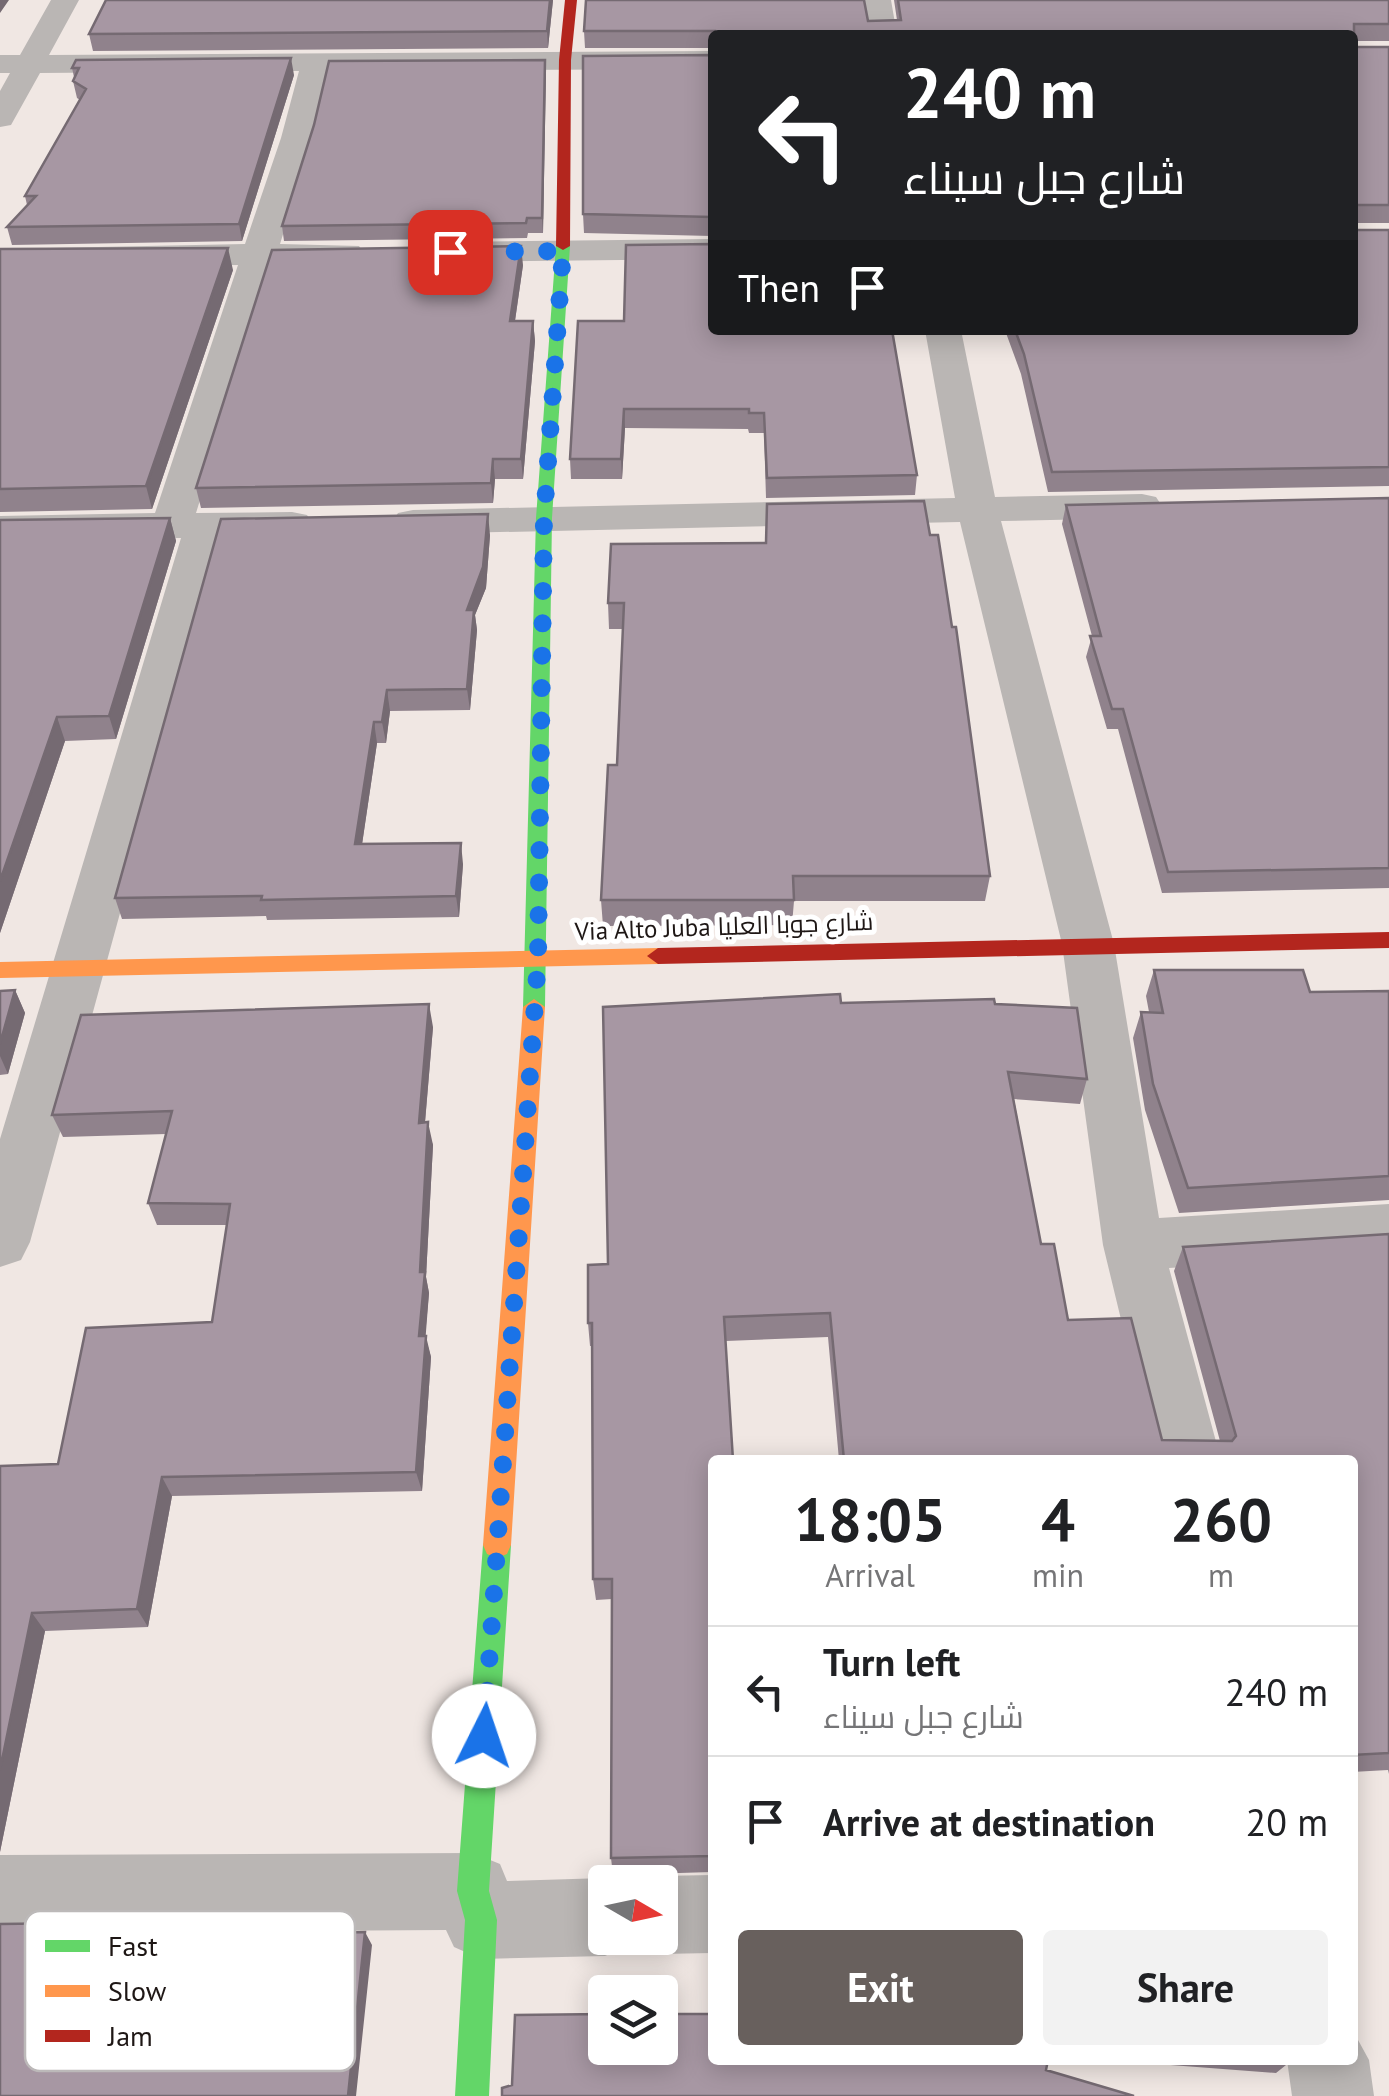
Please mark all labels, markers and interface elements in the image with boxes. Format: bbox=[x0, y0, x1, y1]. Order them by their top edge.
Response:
text: 240 m bbox=[903, 47, 1096, 137]
icon: left bbox=[738, 70, 868, 200]
text: شارع جبل سيناء bbox=[903, 148, 1185, 206]
pin bbox=[408, 210, 493, 295]
icon: arrive bbox=[423, 225, 478, 280]
icon: arrive bbox=[840, 260, 895, 315]
text: Then bbox=[738, 263, 820, 312]
street label: Via Alto Juba شارع جوبا العليا bbox=[573, 905, 874, 948]
text: 18:05 bbox=[794, 1480, 946, 1558]
text: 4 bbox=[1041, 1480, 1075, 1558]
text: 260 bbox=[1170, 1480, 1272, 1558]
text: Arrival bbox=[825, 1554, 915, 1596]
text: min bbox=[1032, 1554, 1084, 1596]
text: m bbox=[1208, 1554, 1234, 1596]
text: Turn left bbox=[823, 1637, 960, 1686]
icon: left bbox=[738, 1664, 793, 1719]
text: 240 m bbox=[1225, 1667, 1328, 1716]
position arrow bbox=[432, 1684, 536, 1788]
text: شارع جبل سيناء bbox=[823, 1695, 1024, 1737]
icon: arrive bbox=[738, 1794, 793, 1849]
text: Arrive at destination bbox=[823, 1797, 1155, 1846]
text: 20 m bbox=[1246, 1797, 1328, 1846]
north arrow bbox=[588, 1865, 678, 1955]
map controls bbox=[588, 1865, 678, 2065]
legend bbox=[25, 1911, 355, 2071]
text: Fast bbox=[108, 1927, 158, 1964]
button: Exit bbox=[738, 1930, 1023, 2045]
button: Share bbox=[1043, 1930, 1328, 2045]
text: Slow bbox=[108, 1972, 167, 2009]
button: layers bbox=[588, 1975, 678, 2065]
text: Jam bbox=[107, 2017, 153, 2054]

